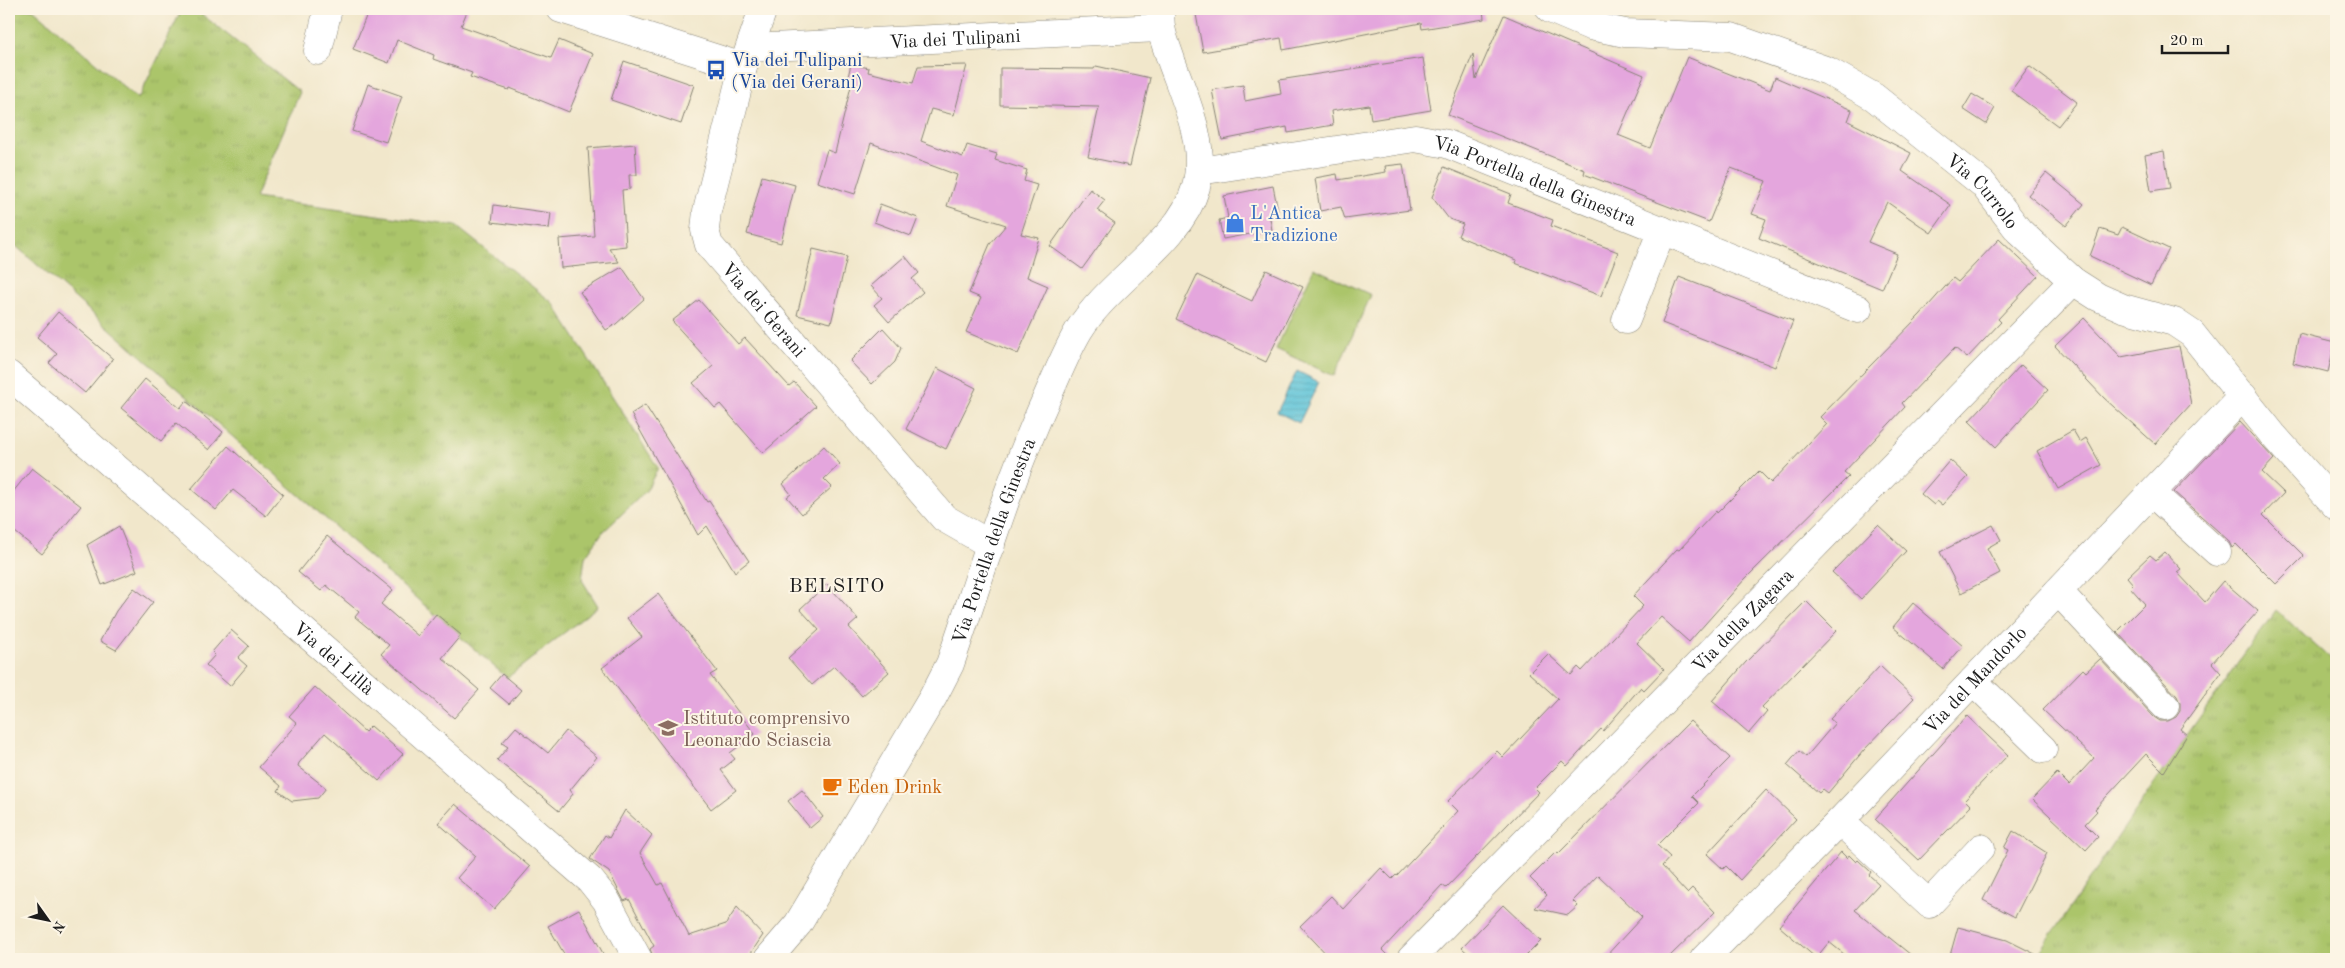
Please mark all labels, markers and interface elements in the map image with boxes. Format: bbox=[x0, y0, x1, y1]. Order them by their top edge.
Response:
scale bar bbox=[2162, 22, 2229, 54]
street label: Via dei Tulipani bbox=[889, 28, 1021, 53]
text: 20 m bbox=[2170, 34, 2204, 49]
place label: Via dei Tulipani (Via dei Gerani) bbox=[731, 52, 863, 93]
bus stop icon: Via dei Tulipani (Via dei Gerani) bbox=[705, 59, 727, 81]
street label: Via Portella della Ginestra bbox=[1432, 135, 1639, 231]
street label: Via Currolo bbox=[1942, 151, 2021, 233]
place label: L'Antica Tradizione bbox=[1250, 205, 1338, 246]
shop icon: L'Antica Tradizione bbox=[1224, 212, 1246, 234]
street label: Via dei Gerani bbox=[717, 260, 808, 362]
street label: Via Portella della Ginestra bbox=[951, 435, 1041, 647]
street label: Via della Zagara bbox=[1690, 566, 1799, 677]
district label: BELSITO bbox=[789, 577, 885, 597]
street label: Via dei Lillà bbox=[289, 620, 377, 700]
street label: Via del Mandorlo bbox=[1921, 624, 2031, 738]
place label: Istituto comprensivo Leonardo Sciascia bbox=[683, 710, 850, 751]
school or university icon: Istituto comprensivo Leonardo Sciascia bbox=[657, 717, 679, 739]
cafe icon: Eden Drink bbox=[821, 775, 843, 797]
place label: Eden Drink bbox=[847, 779, 942, 798]
north arrow bbox=[22, 896, 72, 946]
text: N bbox=[49, 918, 67, 935]

